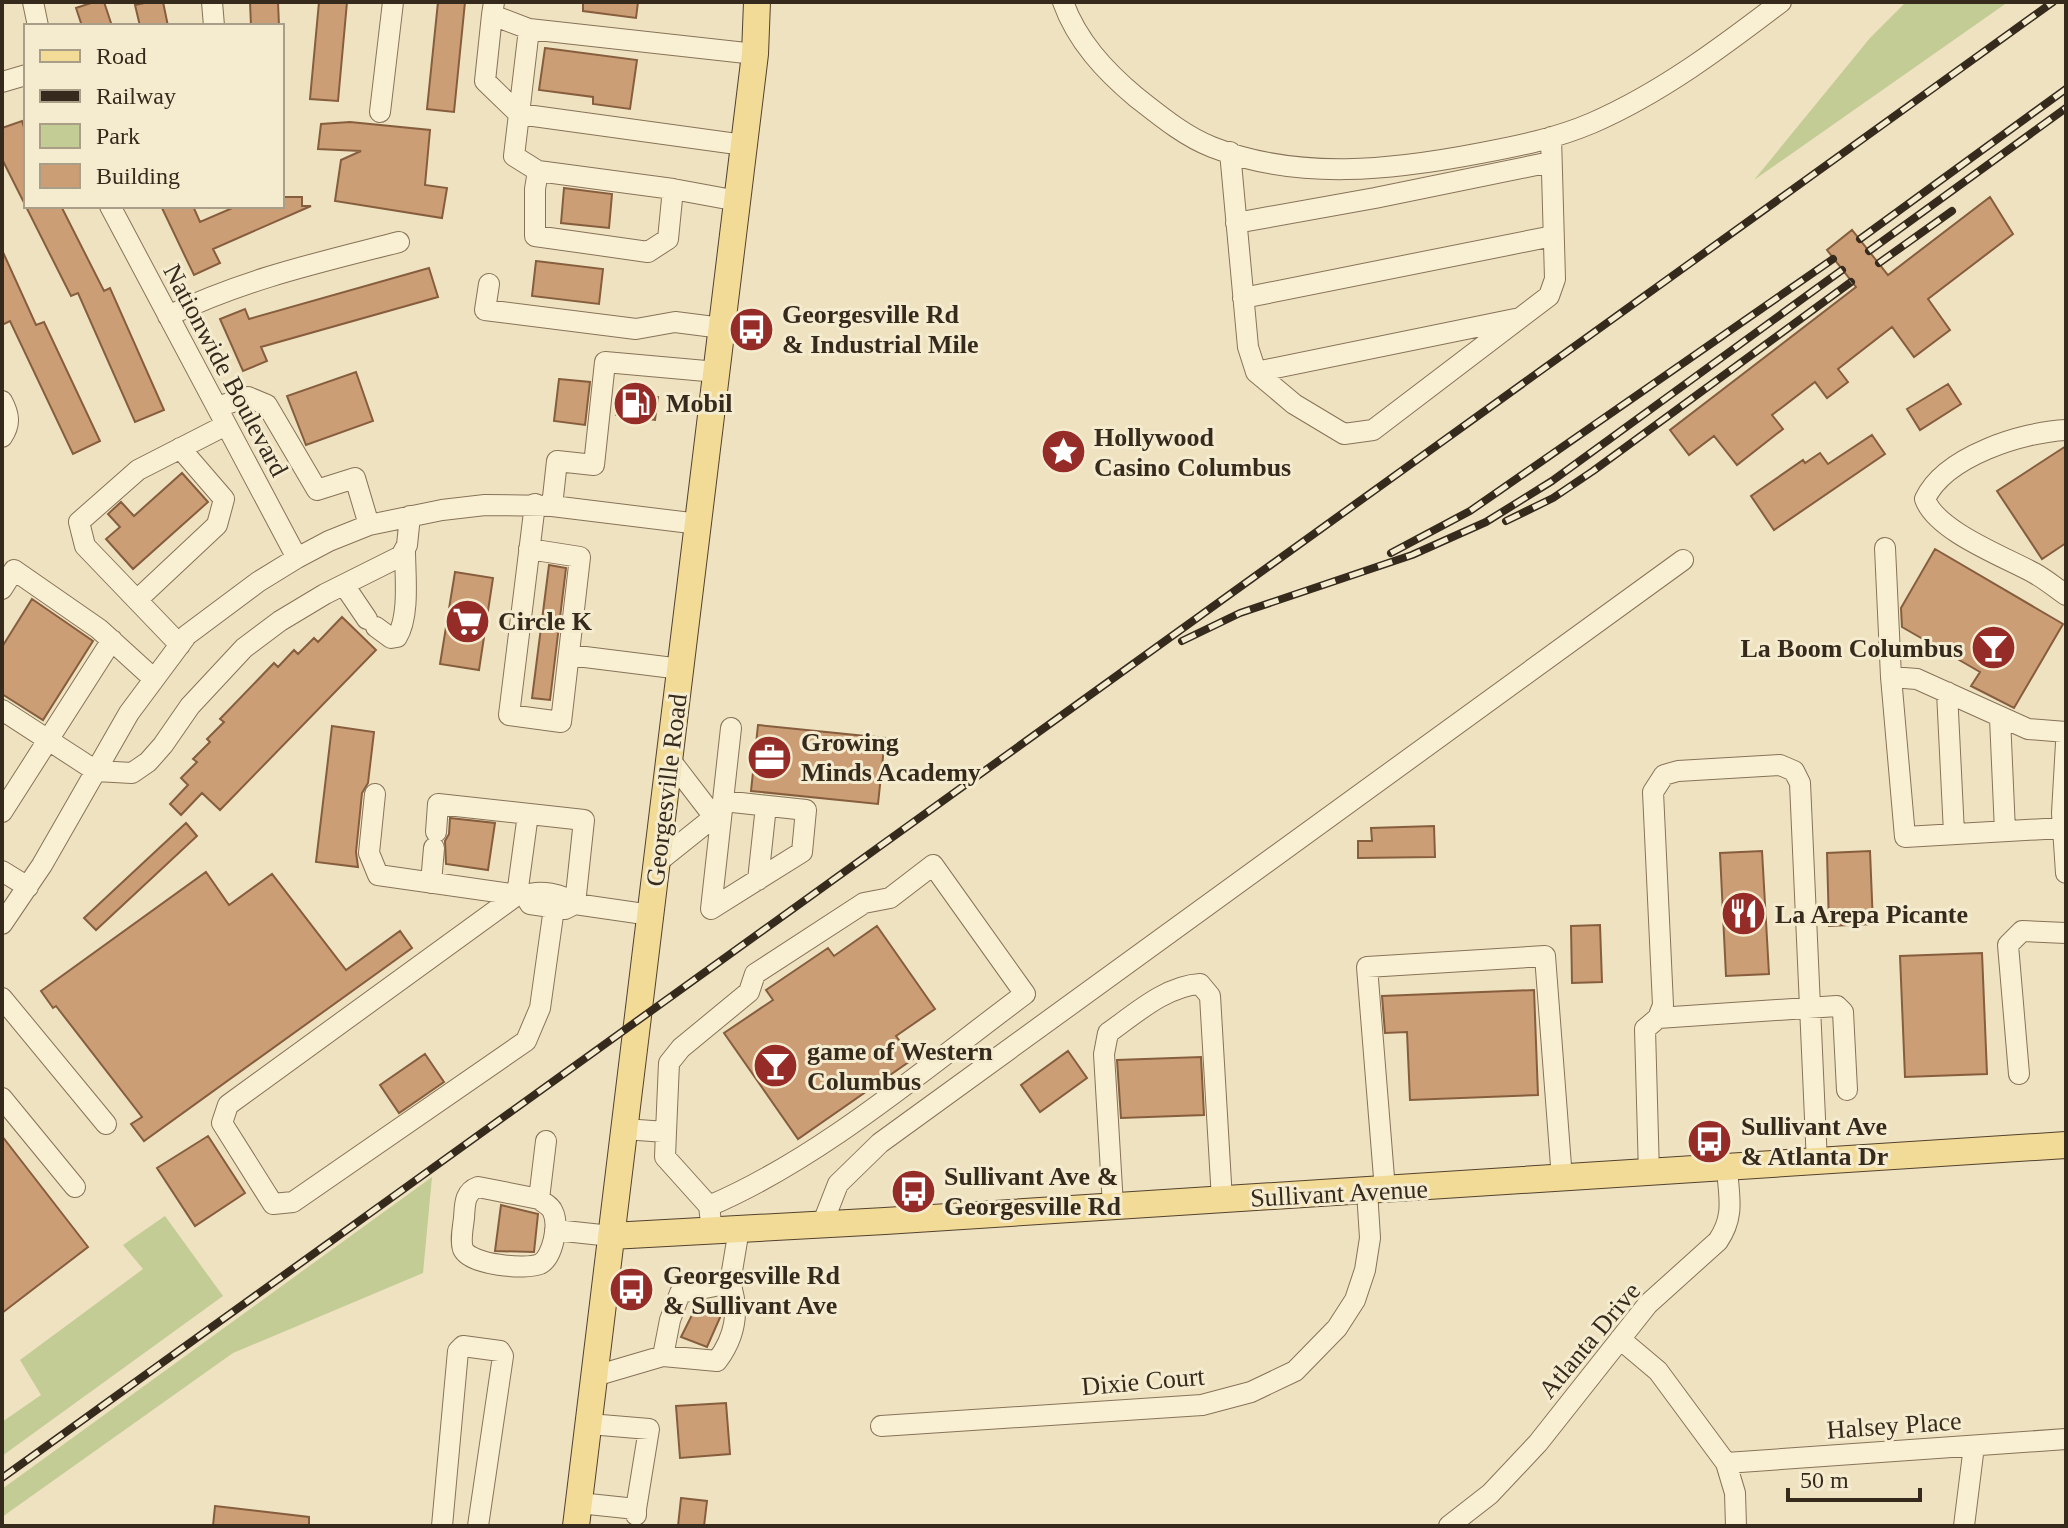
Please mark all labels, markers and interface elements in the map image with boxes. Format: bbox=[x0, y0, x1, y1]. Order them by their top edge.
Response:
legend bbox=[24, 24, 284, 208]
text: Road bbox=[96, 43, 147, 69]
text: Railway bbox=[96, 83, 176, 109]
text: Park bbox=[96, 123, 140, 149]
text: Building bbox=[96, 163, 180, 189]
street label: Nationwide Boulevard bbox=[157, 259, 294, 481]
place label: Georgesville Rd & Industrial Mile bbox=[782, 300, 978, 359]
bus stop icon: Georgesville Rd & Industrial Mile bbox=[727, 305, 775, 353]
fuel station icon: Mobil bbox=[611, 379, 659, 427]
place label: Mobil bbox=[666, 389, 732, 418]
place label: Hollywood Casino Columbus bbox=[1094, 423, 1291, 482]
place icon: Hollywood Casino Columbus bbox=[1039, 428, 1087, 476]
supermarket icon: Circle K bbox=[443, 597, 491, 645]
place label: Circle K bbox=[498, 607, 593, 636]
bar icon: La Boom Columbus bbox=[1970, 624, 2018, 672]
place label: La Boom Columbus bbox=[1741, 634, 1963, 663]
street label: Georgesville Road bbox=[640, 692, 693, 888]
place label: Growing Minds Academy bbox=[801, 728, 981, 787]
office icon: Growing Minds Academy bbox=[746, 733, 794, 781]
restaurant icon: La Arepa Picante bbox=[1720, 890, 1768, 938]
place label: La Arepa Picante bbox=[1775, 900, 1968, 929]
place label: game of Western Columbus bbox=[807, 1037, 993, 1096]
bar icon: game of Western Columbus bbox=[752, 1042, 800, 1090]
place label: Sullivant Ave & Atlanta Dr bbox=[1741, 1112, 1888, 1171]
bus stop icon: Sullivant Ave & Atlanta Dr bbox=[1686, 1117, 1734, 1165]
place label: Sullivant Ave & Georgesville Rd bbox=[944, 1162, 1121, 1221]
bus stop icon: Sullivant Ave & Georgesville Rd bbox=[889, 1167, 937, 1215]
street label: Sullivant Avenue bbox=[1249, 1174, 1429, 1213]
place label: Georgesville Rd & Sullivant Ave bbox=[663, 1261, 840, 1320]
bus stop icon: Georgesville Rd & Sullivant Ave bbox=[608, 1266, 656, 1314]
street label: Atlanta Drive bbox=[1533, 1277, 1646, 1404]
street label: Dixie Court bbox=[1080, 1362, 1207, 1401]
street label: Halsey Place bbox=[1826, 1406, 1962, 1445]
scale bar bbox=[1788, 1452, 1920, 1502]
text: 50 m bbox=[1800, 1467, 1849, 1493]

